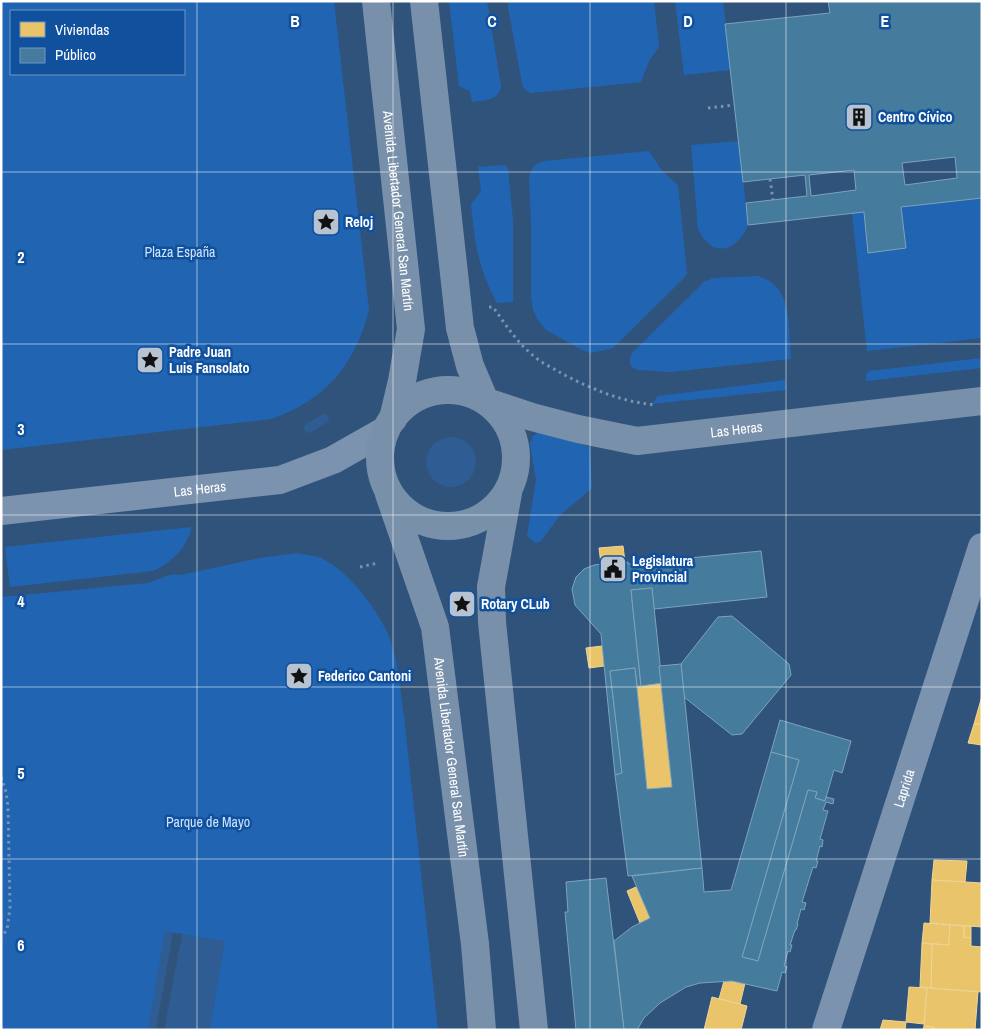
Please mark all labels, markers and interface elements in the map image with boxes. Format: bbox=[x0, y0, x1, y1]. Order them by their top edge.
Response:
legend bbox=[10, 10, 185, 75]
text: B bbox=[290, 10, 300, 32]
text: C bbox=[487, 10, 497, 32]
text: D bbox=[683, 10, 693, 32]
text: E bbox=[881, 10, 890, 32]
text: Viviendas bbox=[55, 19, 110, 40]
text: Público bbox=[55, 44, 96, 65]
building icon: Centro Cívico bbox=[844, 102, 874, 132]
place label: Centro Cívico bbox=[878, 108, 953, 126]
street label: Avenida Libertador General San Martín bbox=[379, 109, 418, 312]
place icon: Reloj bbox=[311, 207, 341, 237]
place label: Reloj bbox=[345, 213, 373, 231]
park label: Plaza España bbox=[145, 243, 216, 261]
text: 2 bbox=[17, 246, 25, 268]
place label: Padre Juan Luis Fansolato bbox=[169, 343, 249, 377]
place icon: Padre Juan Luis Fansolato bbox=[135, 345, 165, 375]
street label: Las Heras bbox=[709, 417, 764, 441]
text: 3 bbox=[17, 418, 25, 440]
street label: Las Heras bbox=[173, 477, 227, 501]
place label: Legislatura Provincial bbox=[632, 552, 694, 586]
public building icon: Legislatura Provincial bbox=[598, 554, 628, 584]
place icon: Rotary CLub bbox=[447, 589, 477, 619]
text: 4 bbox=[17, 590, 25, 612]
place label: Rotary CLub bbox=[481, 595, 550, 613]
street label: Avenida Libertador General San Martín bbox=[430, 655, 473, 858]
place icon: Federico Cantoni bbox=[284, 661, 314, 691]
place label: Federico Cantoni bbox=[318, 667, 411, 685]
text: 5 bbox=[17, 762, 25, 784]
street label: Laprida bbox=[890, 766, 919, 810]
park label: Parque de Mayo bbox=[166, 813, 250, 831]
text: 6 bbox=[17, 934, 25, 956]

